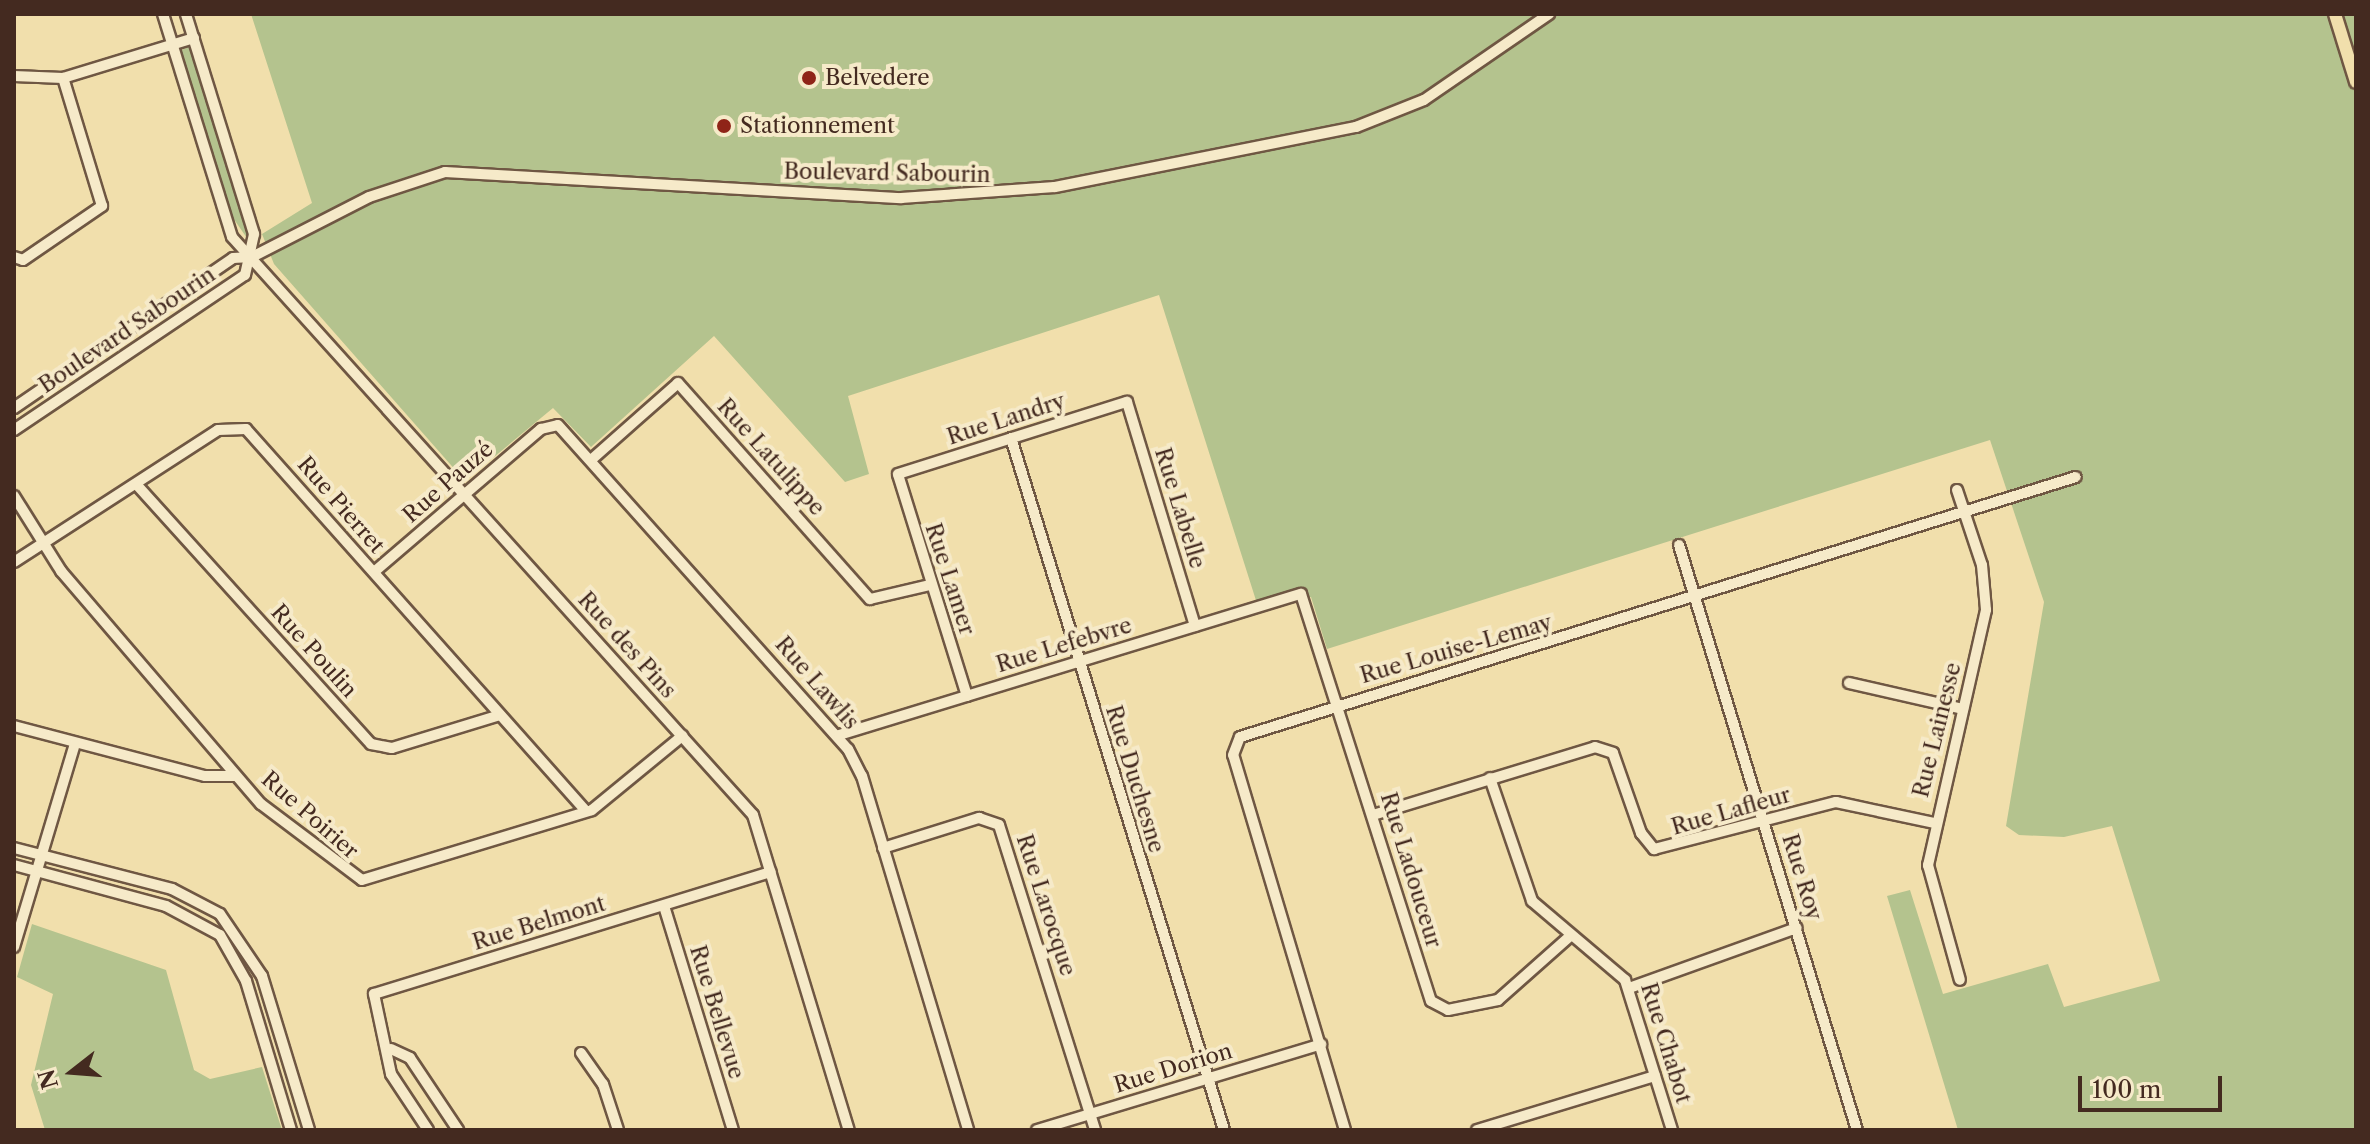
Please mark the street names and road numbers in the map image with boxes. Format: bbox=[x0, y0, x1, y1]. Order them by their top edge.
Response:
street label: Boulevard Sabourin bbox=[783, 158, 991, 188]
street label: Boulevard Sabourin bbox=[34, 261, 220, 399]
street label: Rue Landry bbox=[944, 388, 1068, 450]
street label: Rue Latulippe bbox=[712, 393, 830, 521]
street label: Rue Pauzé bbox=[398, 436, 498, 528]
street label: Rue Labelle bbox=[1149, 444, 1211, 572]
street label: Rue Pierret bbox=[292, 451, 390, 559]
street label: Rue Lamer bbox=[920, 520, 980, 638]
street label: Rue des Pins bbox=[573, 587, 681, 703]
street label: Rue Poulin bbox=[265, 599, 363, 703]
street label: Rue Louise-Lemay bbox=[1357, 609, 1555, 689]
street label: Rue Lefebvre bbox=[993, 612, 1135, 678]
street label: Rue Lawlis bbox=[770, 631, 864, 735]
street label: Rue Lainesse bbox=[1907, 660, 1967, 800]
street label: Rue Duchesne bbox=[1100, 702, 1170, 856]
street label: Rue Poirier bbox=[256, 766, 364, 864]
street label: Rue Lafleur bbox=[1668, 781, 1794, 841]
street label: Rue Ladouceur bbox=[1375, 789, 1447, 951]
street label: Rue Larocque bbox=[1011, 831, 1081, 979]
street label: Rue Roy bbox=[1776, 831, 1828, 923]
street label: Rue Belmont bbox=[469, 890, 609, 956]
street label: Rue Bellevue bbox=[684, 942, 750, 1082]
street label: Rue Chabot bbox=[1635, 980, 1697, 1106]
street label: Rue Dorion bbox=[1111, 1037, 1235, 1099]

